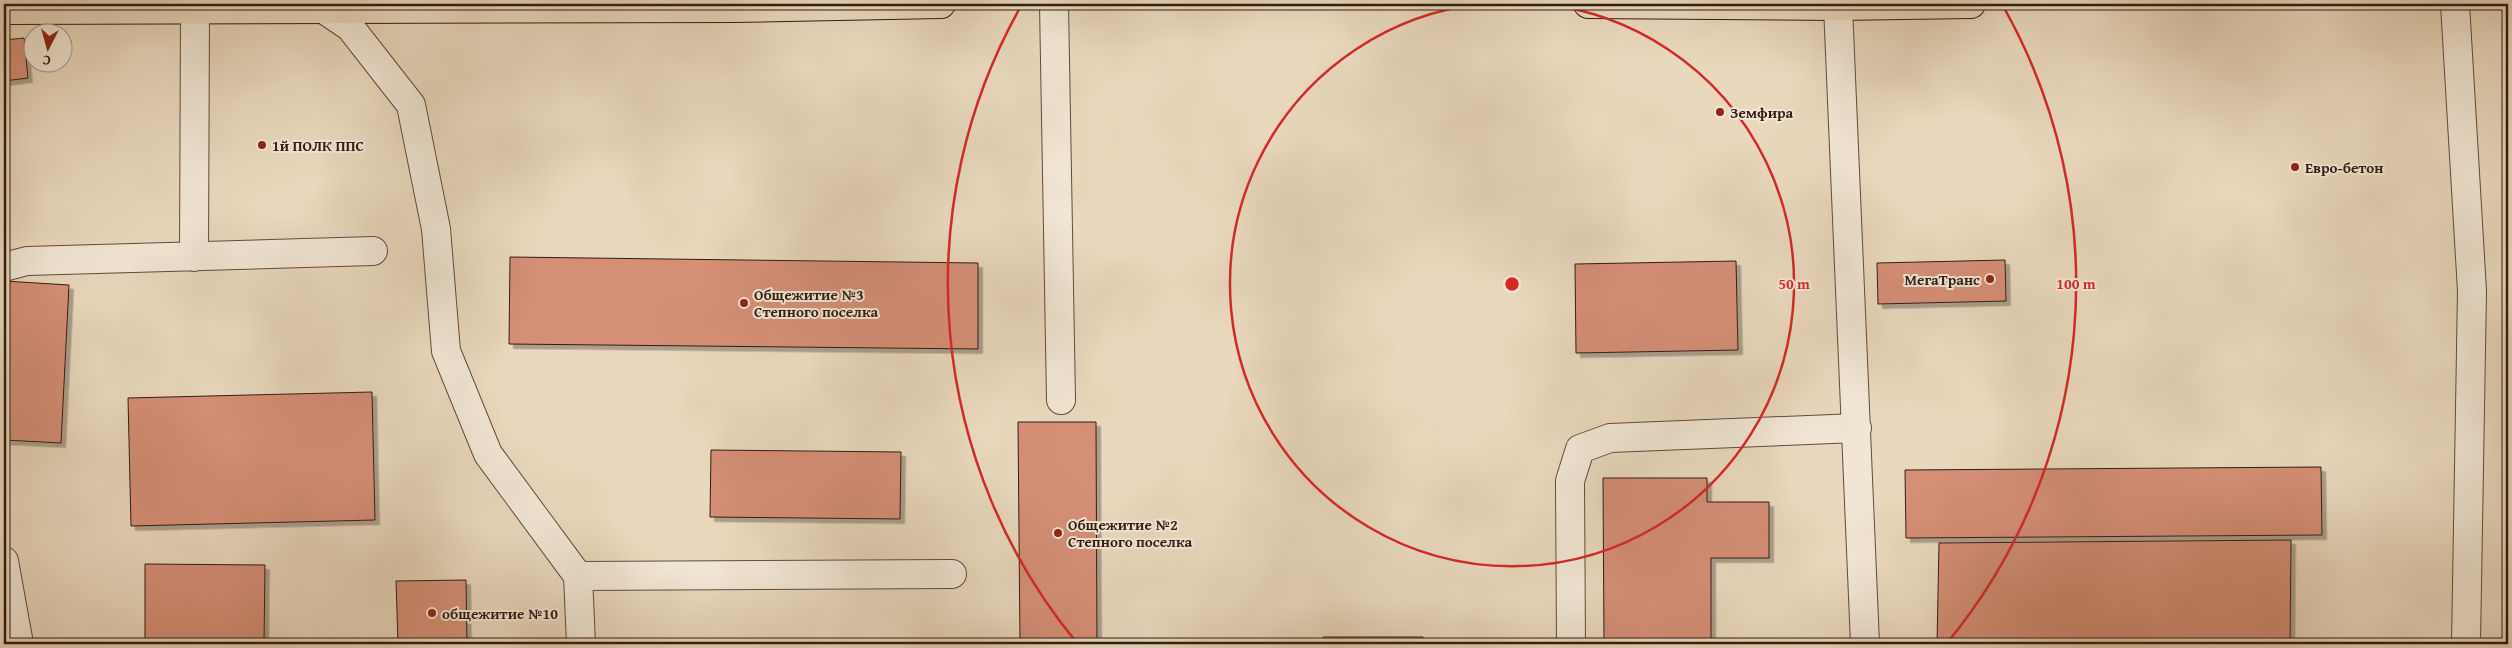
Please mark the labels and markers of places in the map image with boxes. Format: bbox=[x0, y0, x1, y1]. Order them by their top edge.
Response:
place label: Земфира bbox=[1730, 102, 1794, 123]
marker: Земфира bbox=[1714, 106, 1726, 118]
place label: 1й ПОЛК ППС bbox=[272, 135, 364, 156]
marker: 1й ПОЛК ППС bbox=[256, 139, 268, 151]
place label: Евро-бетон bbox=[2305, 157, 2384, 178]
marker: Евро-бетон bbox=[2289, 161, 2301, 173]
place label: МегаТранс bbox=[1904, 269, 1980, 290]
marker: МегаТранс bbox=[1984, 273, 1996, 285]
centre of rings bbox=[1503, 275, 1521, 293]
place label: Общежитие №3 Степного поселка bbox=[754, 284, 879, 322]
marker: Общежитие №3 Степного поселка bbox=[738, 297, 750, 309]
place label: Общежитие №2 Степного поселка bbox=[1068, 514, 1193, 552]
marker: Общежитие №2 Степного поселка bbox=[1052, 527, 1064, 539]
place label: общежитие №10 bbox=[442, 603, 558, 624]
marker: общежитие №10 bbox=[426, 607, 438, 619]

